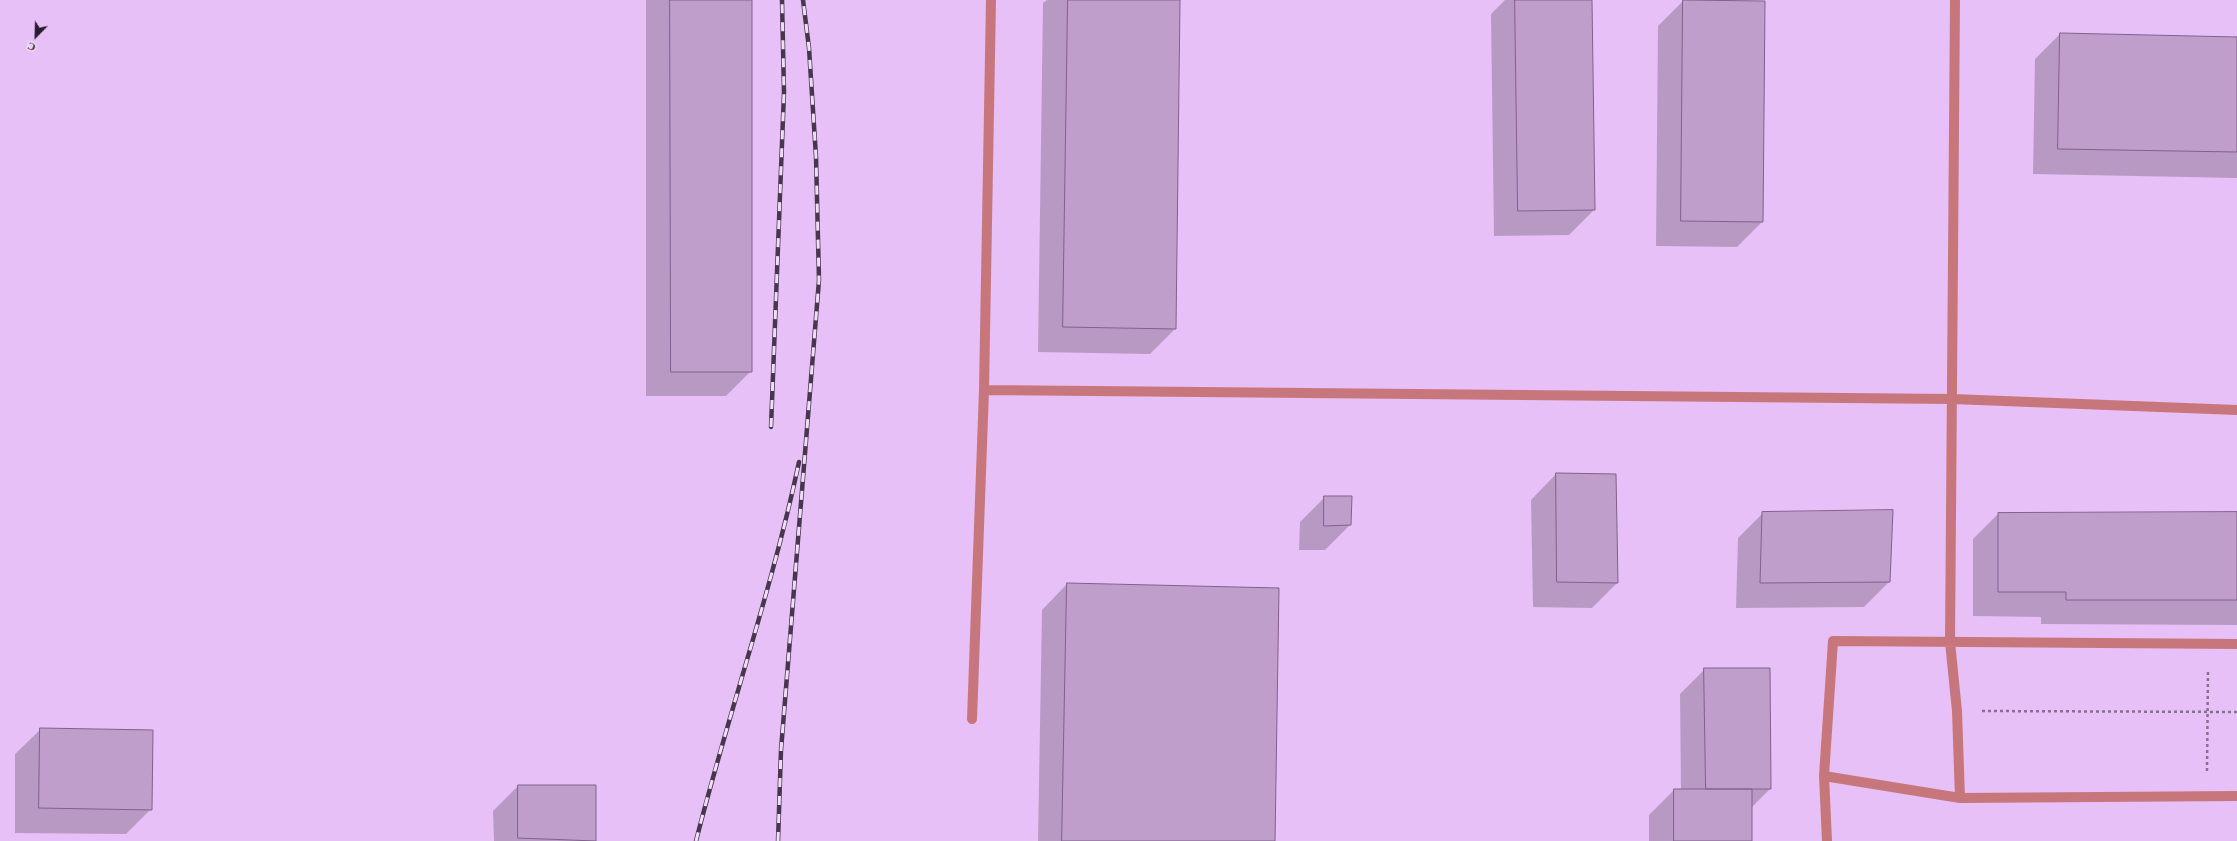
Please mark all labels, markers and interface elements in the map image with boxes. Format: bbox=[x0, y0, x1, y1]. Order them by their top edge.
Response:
north arrow bbox=[16, 16, 56, 56]
text: С bbox=[25, 40, 37, 54]

